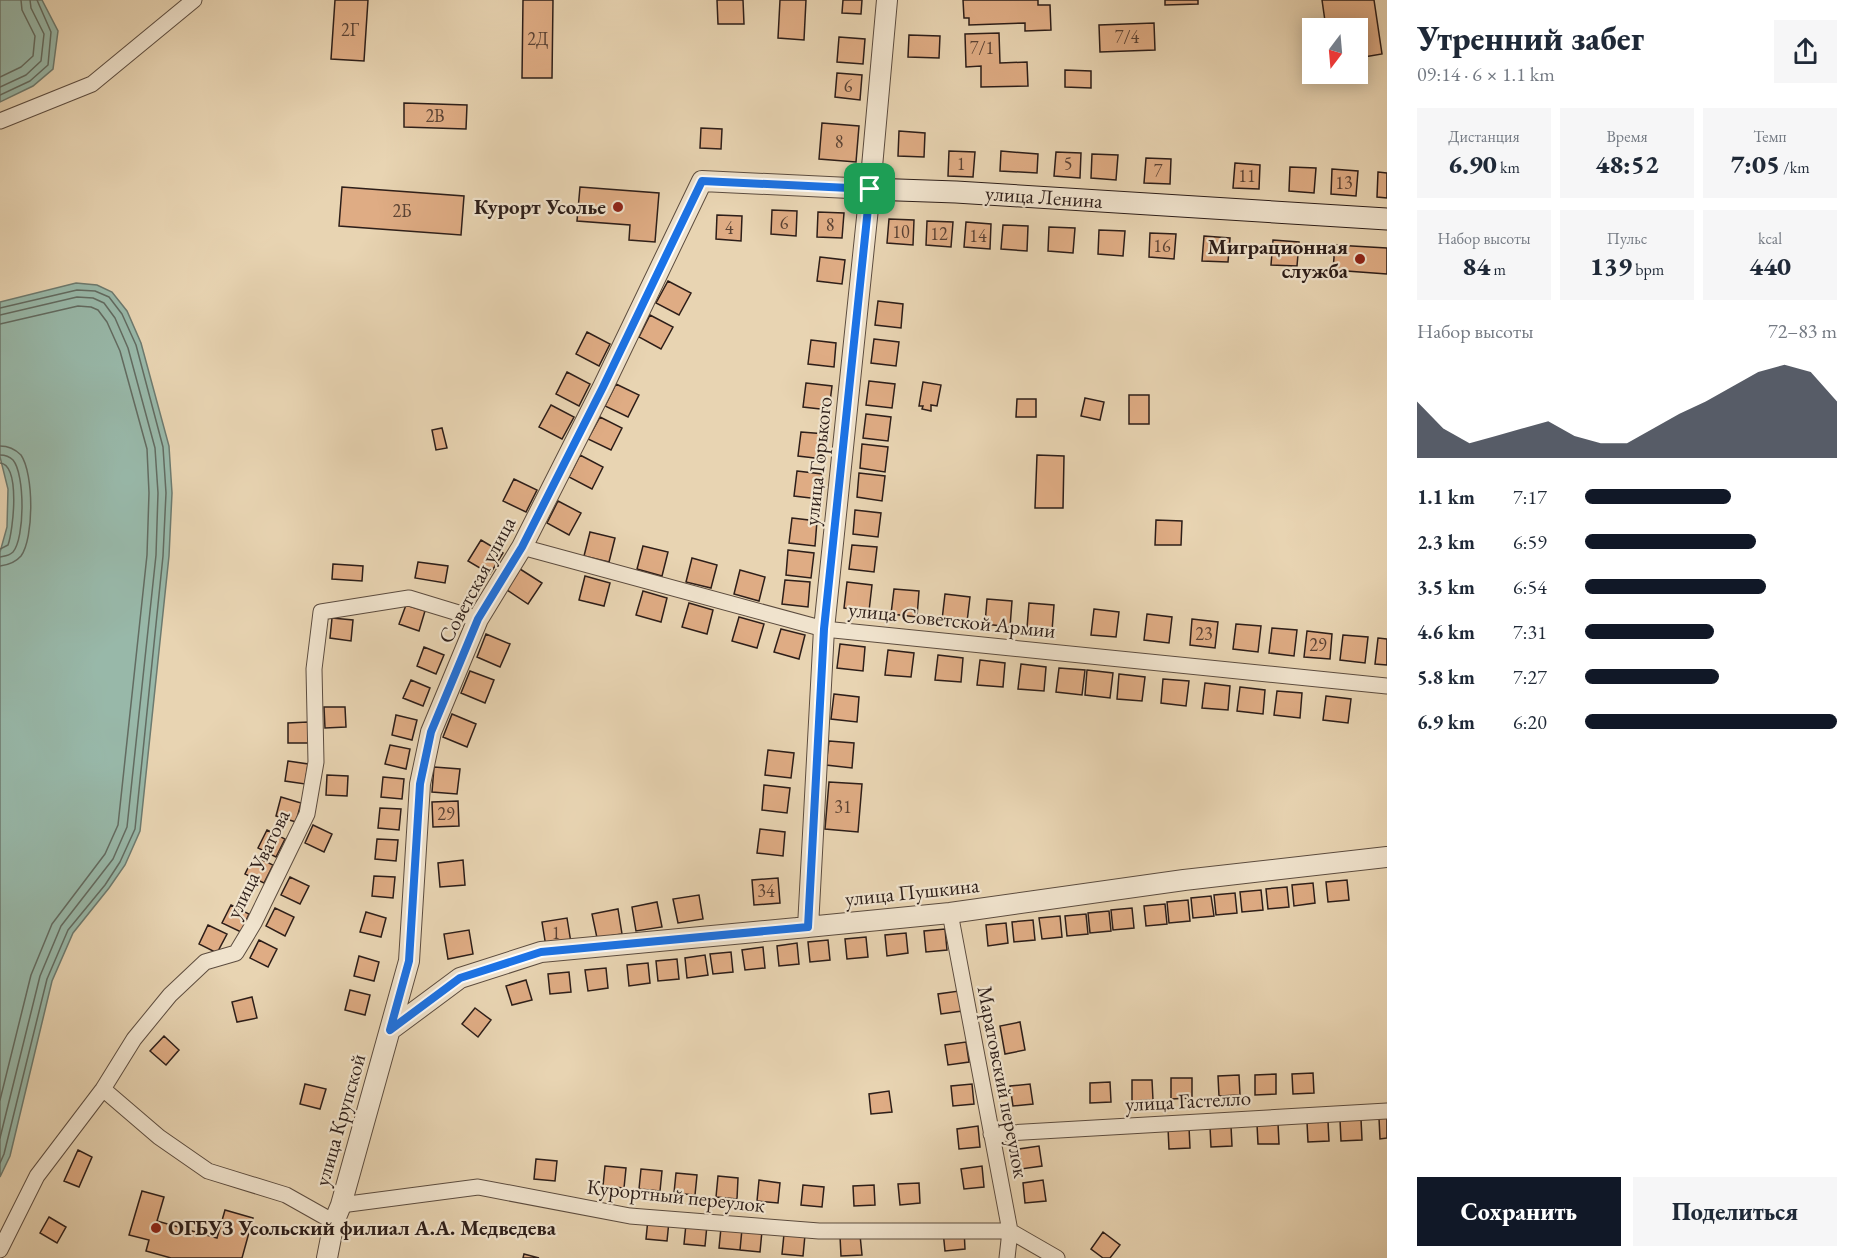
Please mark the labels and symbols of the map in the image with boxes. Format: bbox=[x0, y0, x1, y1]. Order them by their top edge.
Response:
house number: 2Г bbox=[341, 18, 360, 41]
north arrow bbox=[1302, 18, 1368, 84]
house number: 7/4 bbox=[1115, 25, 1140, 48]
house number: 2Д bbox=[527, 27, 549, 50]
house number: 7/1 bbox=[970, 36, 994, 59]
house number: 6 bbox=[844, 74, 853, 97]
house number: 2В bbox=[425, 104, 445, 127]
house number: 8 bbox=[835, 130, 843, 153]
house number: 1 bbox=[957, 152, 965, 175]
house number: 5 bbox=[1064, 152, 1072, 175]
house number: 7 bbox=[1154, 159, 1163, 182]
pin bbox=[844, 163, 895, 214]
house number: 11 bbox=[1238, 164, 1256, 187]
house number: 13 bbox=[1335, 171, 1353, 194]
street label: улица Ленина bbox=[984, 179, 1104, 214]
place label: Курорт Усолье bbox=[474, 193, 606, 220]
house number: 2Б bbox=[392, 199, 412, 222]
marker: Курорт Усолье bbox=[611, 200, 625, 214]
house number: 6 bbox=[780, 211, 789, 234]
house number: 8 bbox=[826, 213, 834, 236]
house number: 4 bbox=[725, 216, 734, 239]
house number: 10 bbox=[892, 220, 910, 243]
house number: 12 bbox=[930, 222, 948, 245]
house number: 14 bbox=[969, 224, 987, 247]
place label: Миграционная служба bbox=[1208, 233, 1349, 284]
house number: 16 bbox=[1153, 234, 1171, 257]
marker: Миграционная служба bbox=[1353, 252, 1367, 266]
street label: улица Горького bbox=[797, 395, 838, 527]
street label: Советская улица bbox=[432, 511, 522, 648]
street label: улица Советской Армии bbox=[847, 595, 1057, 644]
house number: 23 bbox=[1195, 622, 1213, 645]
house number: 29 bbox=[1309, 633, 1327, 656]
house number: 31 bbox=[834, 795, 852, 818]
house number: 29 bbox=[437, 802, 455, 825]
street label: улица Уватова bbox=[219, 804, 296, 923]
street label: улица Пушкина bbox=[843, 871, 981, 912]
house number: 34 bbox=[757, 879, 775, 902]
house number: 1 bbox=[552, 921, 560, 944]
street label: Маратовский переулок bbox=[972, 983, 1035, 1180]
street label: улица Крупской bbox=[308, 1050, 371, 1189]
street label: улица Гастелло bbox=[1124, 1084, 1252, 1117]
street label: Курортный переулок bbox=[586, 1173, 767, 1218]
place label: ОГБУЗ Усольский филиал А.А. Медведева bbox=[168, 1214, 557, 1241]
marker: ОГБУЗ Усольский филиал А.А. Медведева bbox=[149, 1221, 163, 1235]

